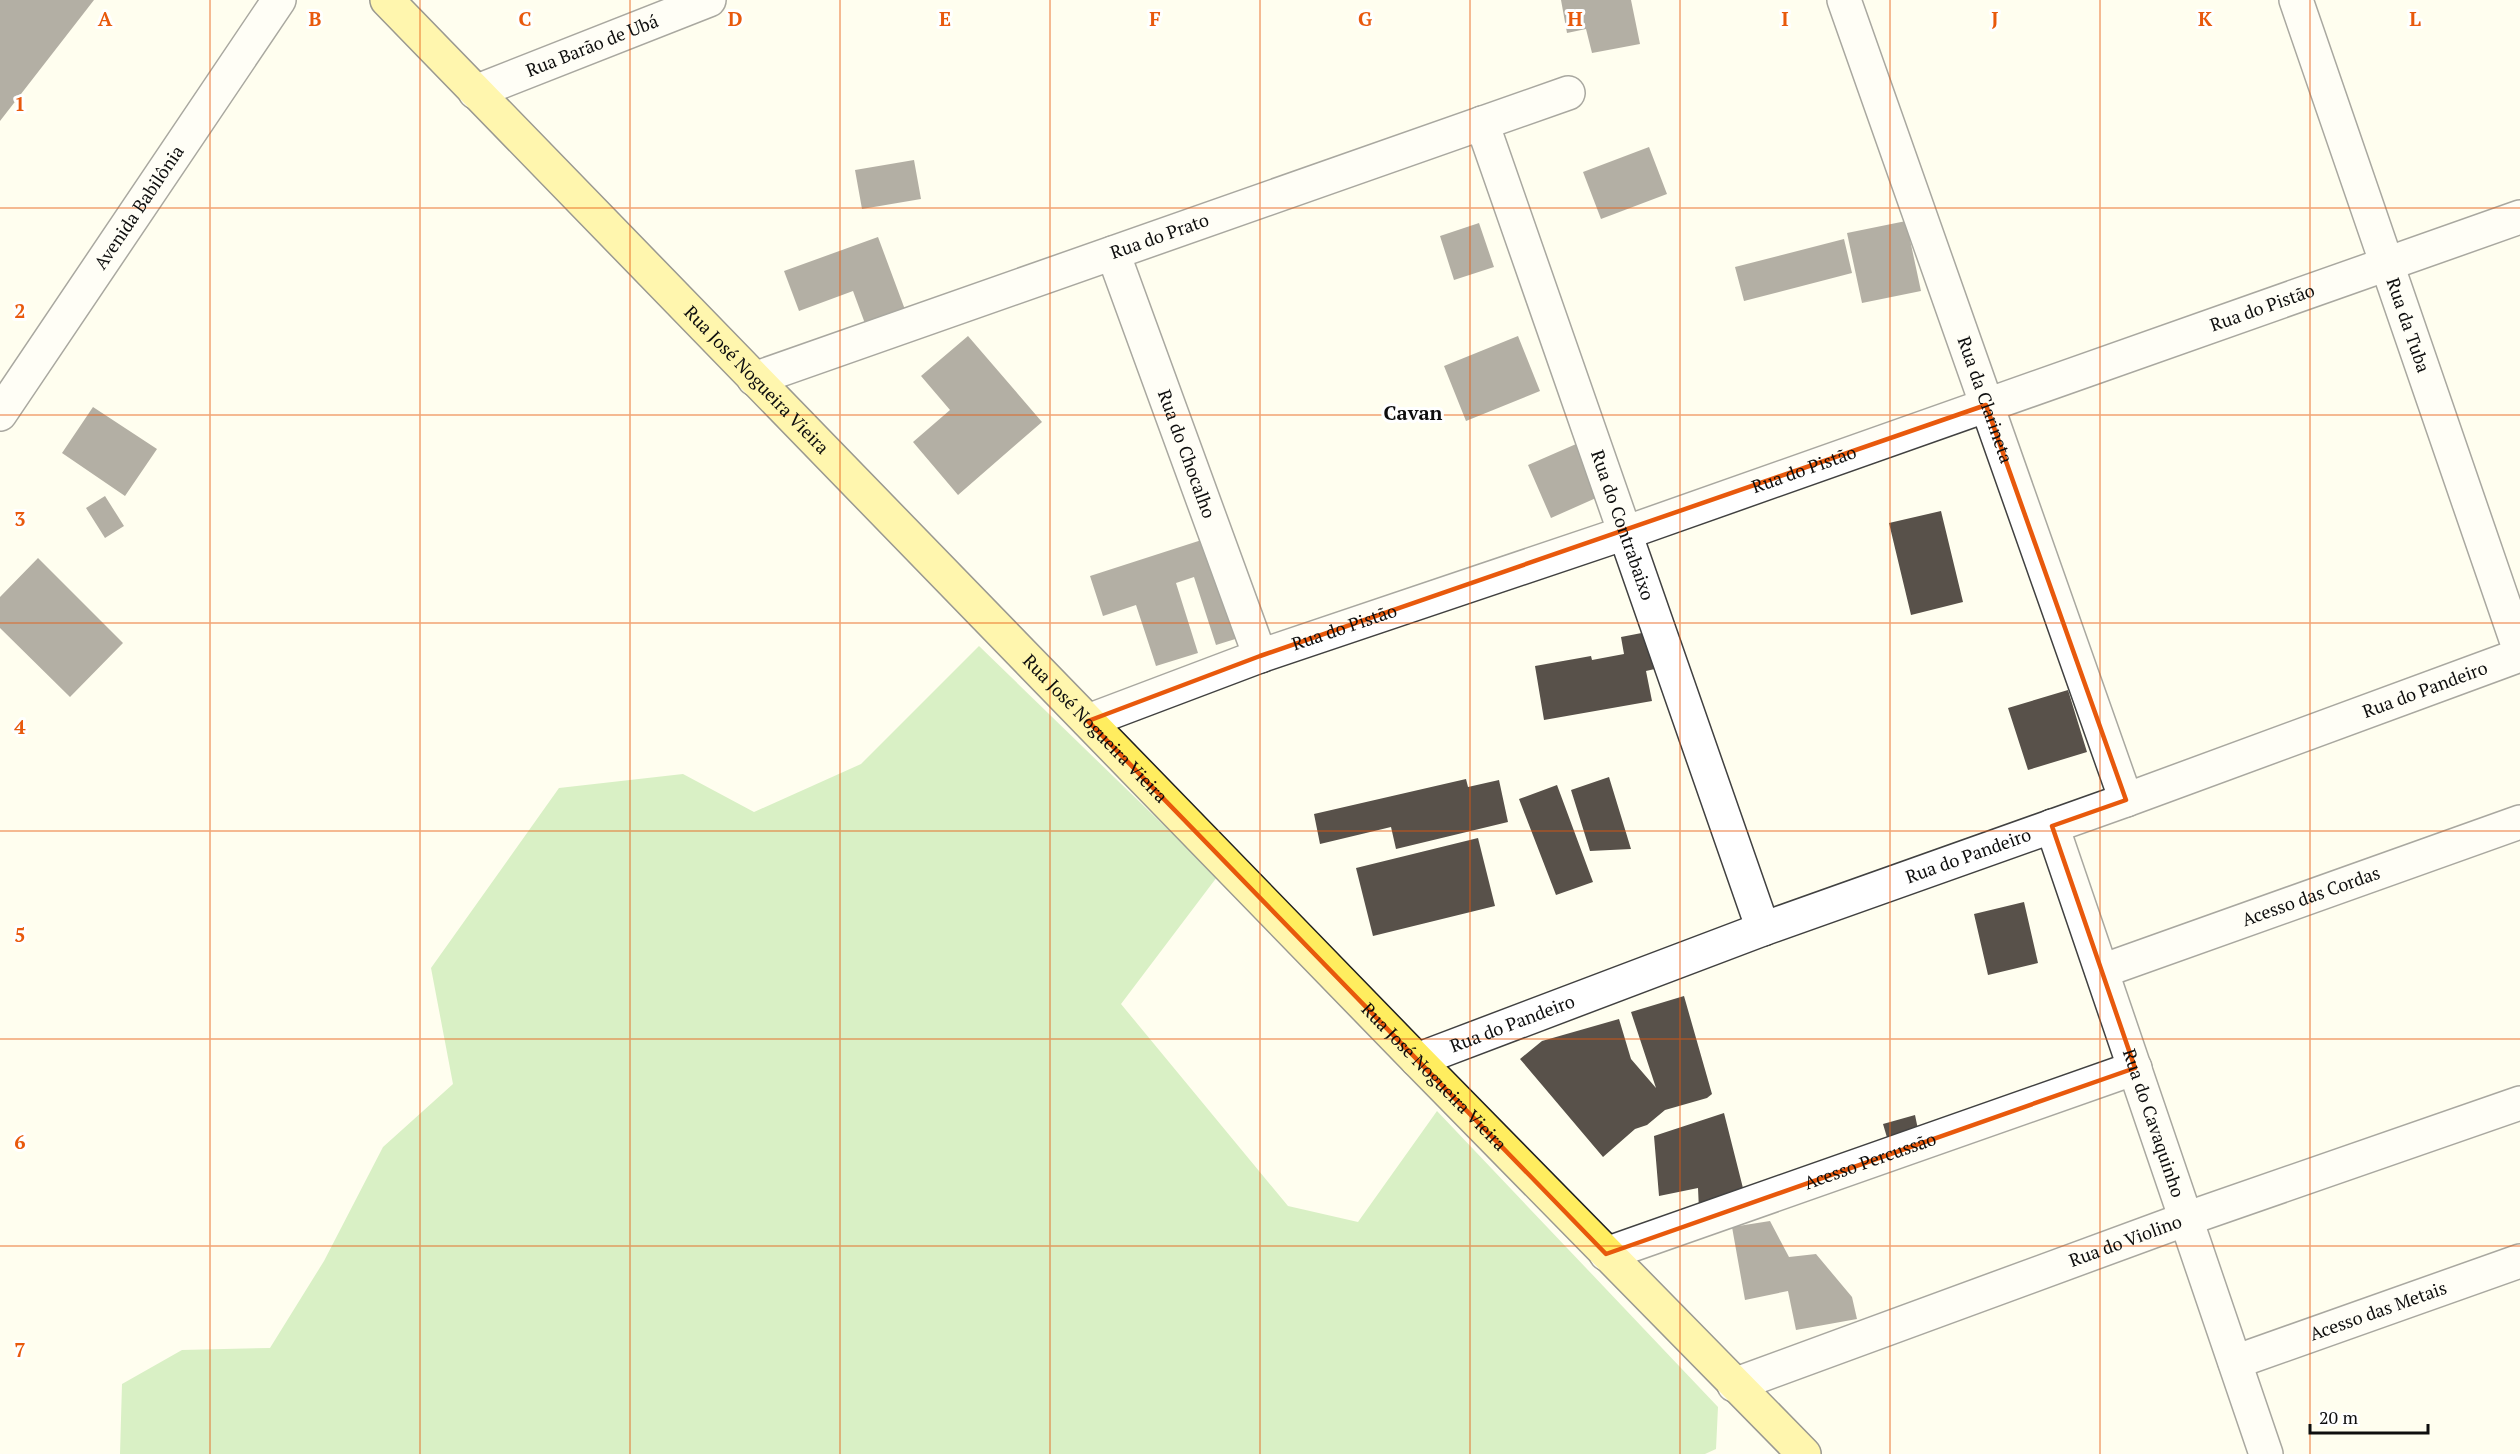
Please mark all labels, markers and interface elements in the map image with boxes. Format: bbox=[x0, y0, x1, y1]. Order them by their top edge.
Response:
text: A bbox=[98, 5, 113, 32]
text: B bbox=[309, 5, 322, 32]
text: C bbox=[518, 5, 532, 32]
text: D bbox=[728, 5, 742, 32]
text: E bbox=[939, 5, 951, 32]
text: F bbox=[1149, 5, 1161, 32]
text: G bbox=[1358, 5, 1372, 32]
text: H bbox=[1567, 5, 1583, 32]
text: I bbox=[1781, 5, 1789, 32]
text: J bbox=[1991, 5, 1999, 32]
text: K bbox=[2198, 5, 2213, 32]
text: L bbox=[2409, 5, 2421, 32]
street label: Rua Barão de Ubá bbox=[522, 8, 662, 82]
text: 1 bbox=[14, 90, 26, 117]
street label: Avenida Babilônia bbox=[88, 140, 189, 274]
street label: Rua do Prato bbox=[1107, 207, 1212, 264]
street label: Rua da Tuba bbox=[2381, 274, 2436, 375]
street label: Rua do Pistão bbox=[2207, 277, 2318, 337]
text: 2 bbox=[14, 297, 26, 324]
street label: Rua José Nogueira Vieira bbox=[679, 300, 835, 459]
street label: Rua da Clarineta bbox=[1953, 333, 2019, 466]
street label: Rua do Chocalho bbox=[1153, 386, 1222, 521]
district label: Cavan bbox=[1384, 399, 1443, 426]
street label: Rua do Pistão bbox=[1748, 439, 1859, 498]
street label: Rua do Contrabaixo bbox=[1586, 447, 1660, 603]
text: 3 bbox=[14, 505, 26, 532]
street label: Rua do Pistão bbox=[1289, 598, 1400, 655]
street label: Rua José Nogueira Vieira bbox=[1018, 649, 1173, 807]
street label: Rua do Pandeiro bbox=[2359, 655, 2491, 723]
text: 4 bbox=[14, 713, 26, 740]
street label: Rua do Pandeiro bbox=[1902, 822, 2034, 888]
street label: Acesso das Cordas bbox=[2238, 860, 2383, 931]
text: 5 bbox=[14, 921, 26, 948]
street label: Rua do Pandeiro bbox=[1446, 988, 1578, 1057]
street label: Rua José Nogueira Vieira bbox=[1357, 997, 1513, 1156]
street label: Rua do Cavaquinho bbox=[2118, 1045, 2191, 1200]
street label: Acesso Percussão bbox=[1801, 1126, 1939, 1194]
text: 6 bbox=[14, 1128, 26, 1155]
street label: Rua do Violino bbox=[2065, 1209, 2185, 1272]
street label: Acesso das Metais bbox=[2306, 1275, 2450, 1346]
text: 7 bbox=[14, 1336, 26, 1363]
scale bar bbox=[2310, 1397, 2428, 1435]
text: 20 m bbox=[2319, 1405, 2359, 1429]

